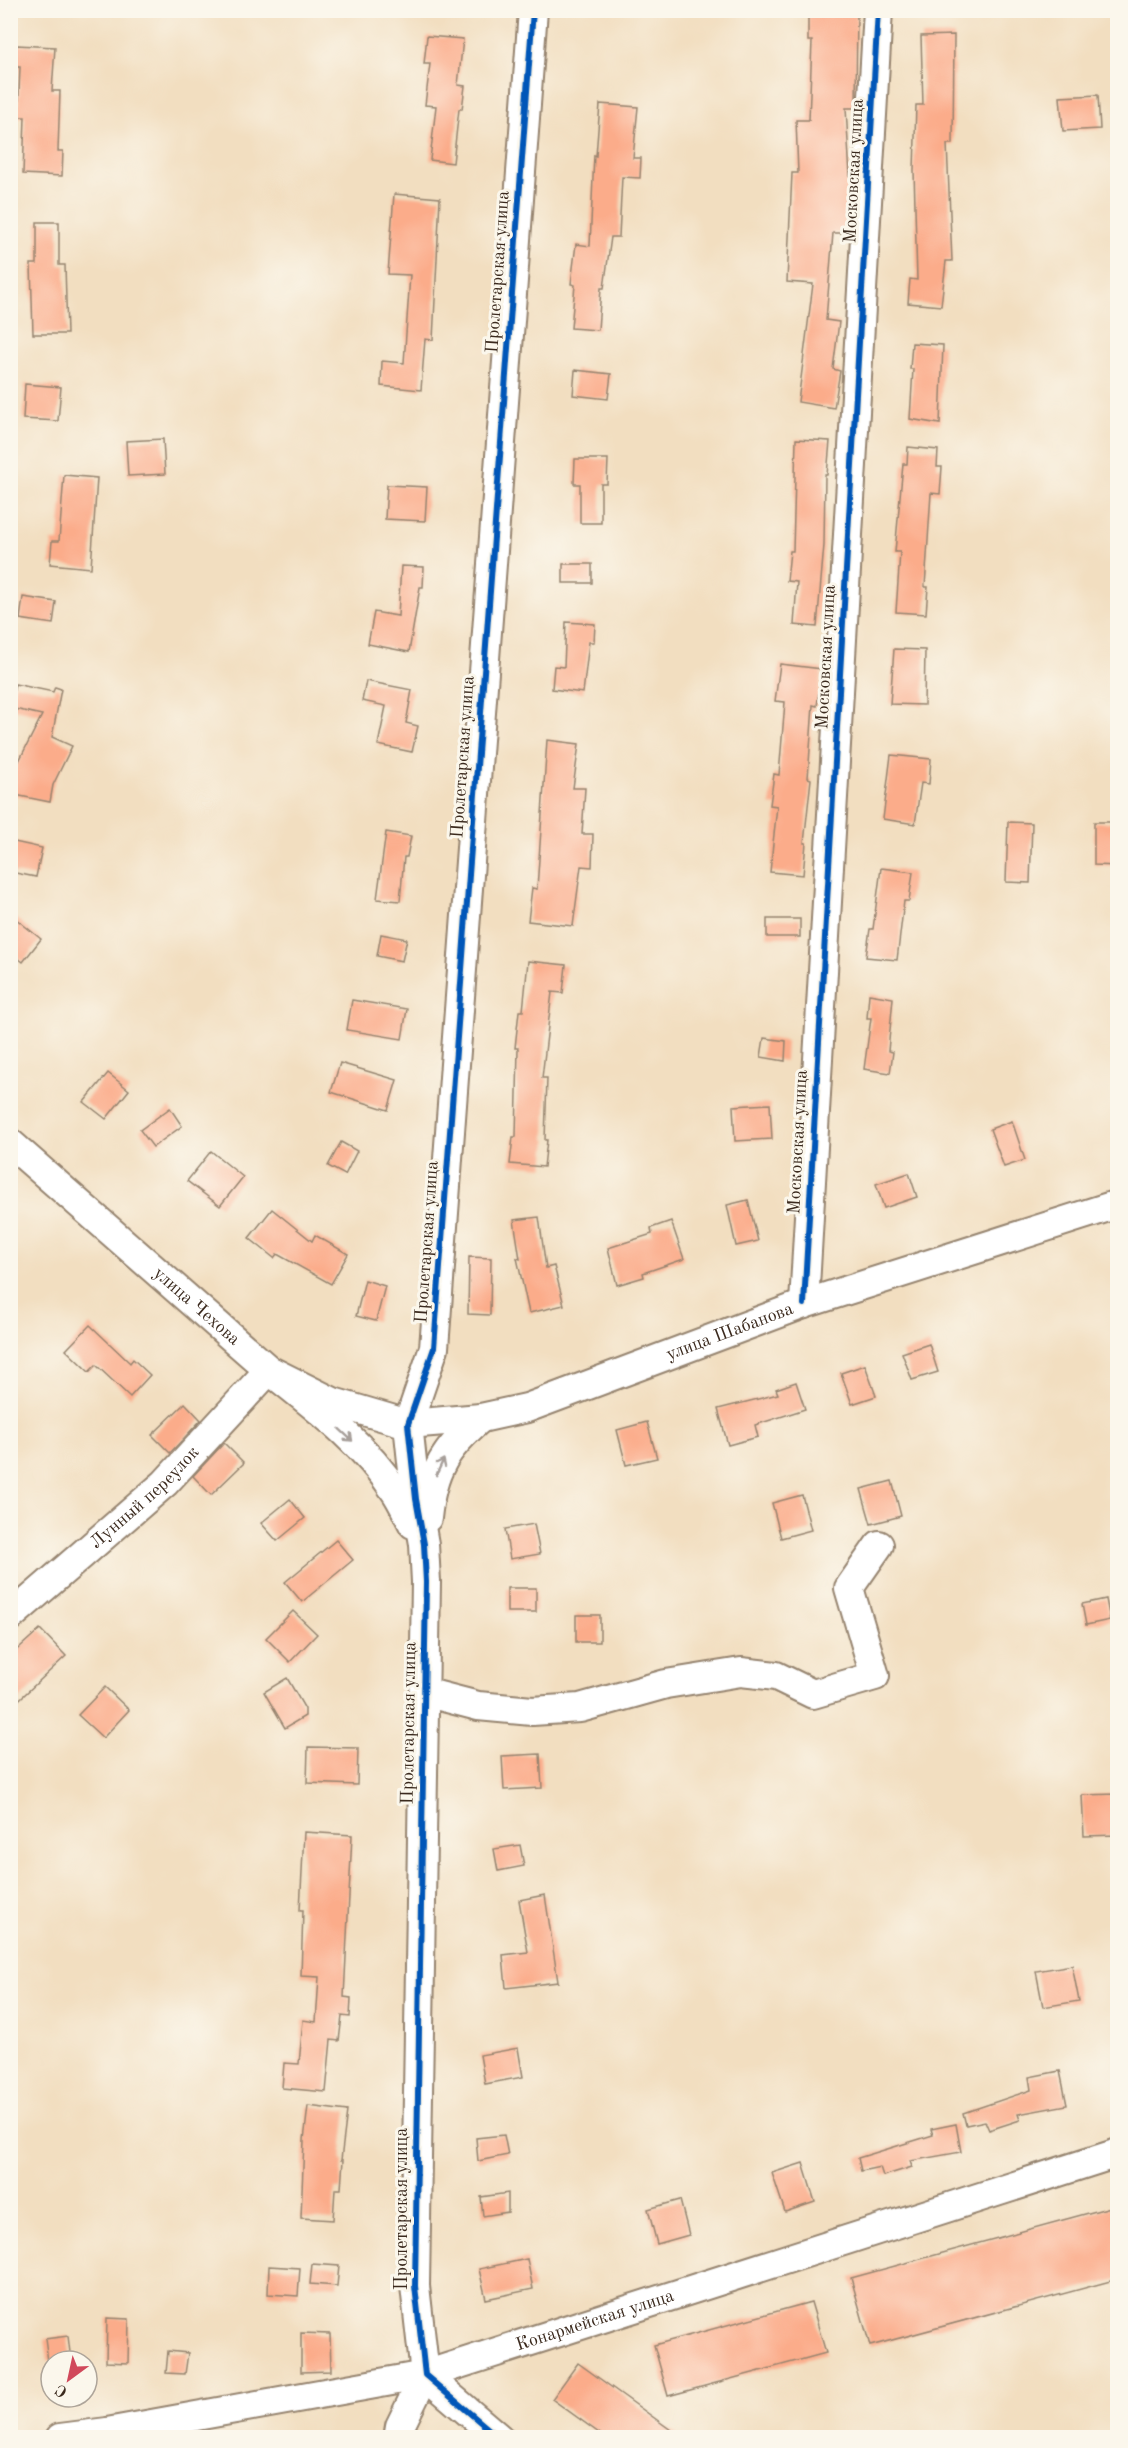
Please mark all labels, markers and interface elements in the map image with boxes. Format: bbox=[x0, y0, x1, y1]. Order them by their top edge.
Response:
street label: Московская улица bbox=[841, 98, 867, 244]
street label: Пролетарская улица bbox=[483, 190, 513, 354]
street label: Московская улица bbox=[813, 584, 839, 730]
street label: Пролетарская улица bbox=[448, 675, 478, 839]
street label: Московская улица bbox=[785, 1069, 811, 1215]
street label: Пролетарская улица bbox=[412, 1160, 442, 1324]
street label: улица Чехова bbox=[150, 1264, 243, 1349]
street label: улица Шабанова bbox=[664, 1300, 796, 1364]
one-way arrow bbox=[339, 1427, 354, 1442]
street label: Лунный переулок bbox=[87, 1443, 203, 1552]
one-way arrow bbox=[434, 1458, 446, 1476]
street label: Пролетарская улица bbox=[399, 1641, 419, 1805]
street label: Пролетарская улица bbox=[393, 2128, 411, 2290]
street label: Конармейская улица bbox=[514, 2287, 676, 2354]
north arrow bbox=[39, 2349, 99, 2409]
text: С bbox=[53, 2380, 71, 2399]

